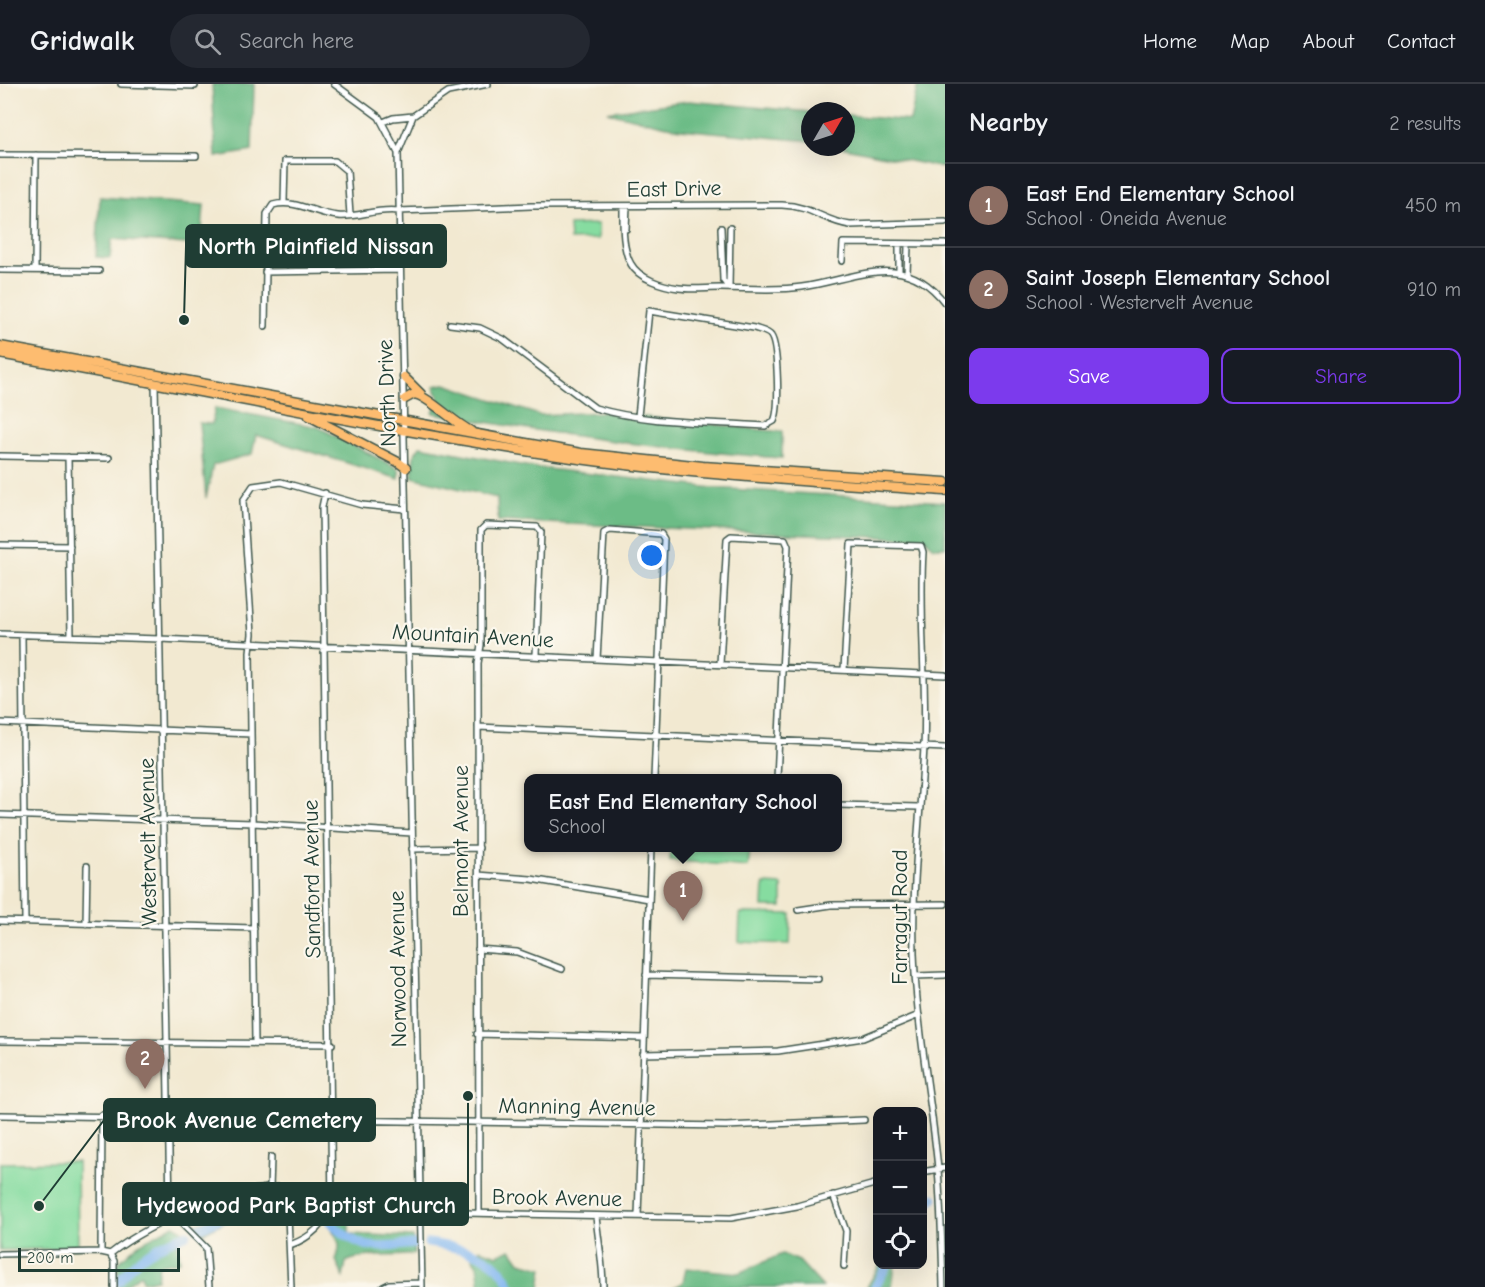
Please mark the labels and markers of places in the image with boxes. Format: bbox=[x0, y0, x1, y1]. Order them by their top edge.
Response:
callout: North Plainfield Nissan bbox=[186, 225, 446, 267]
pin: 1 bbox=[664, 872, 702, 921]
pin: 2 bbox=[126, 1040, 164, 1089]
callout: Brook Avenue Cemetery bbox=[104, 1099, 375, 1141]
callout: Hydewood Park Baptist Church bbox=[123, 1183, 468, 1225]

